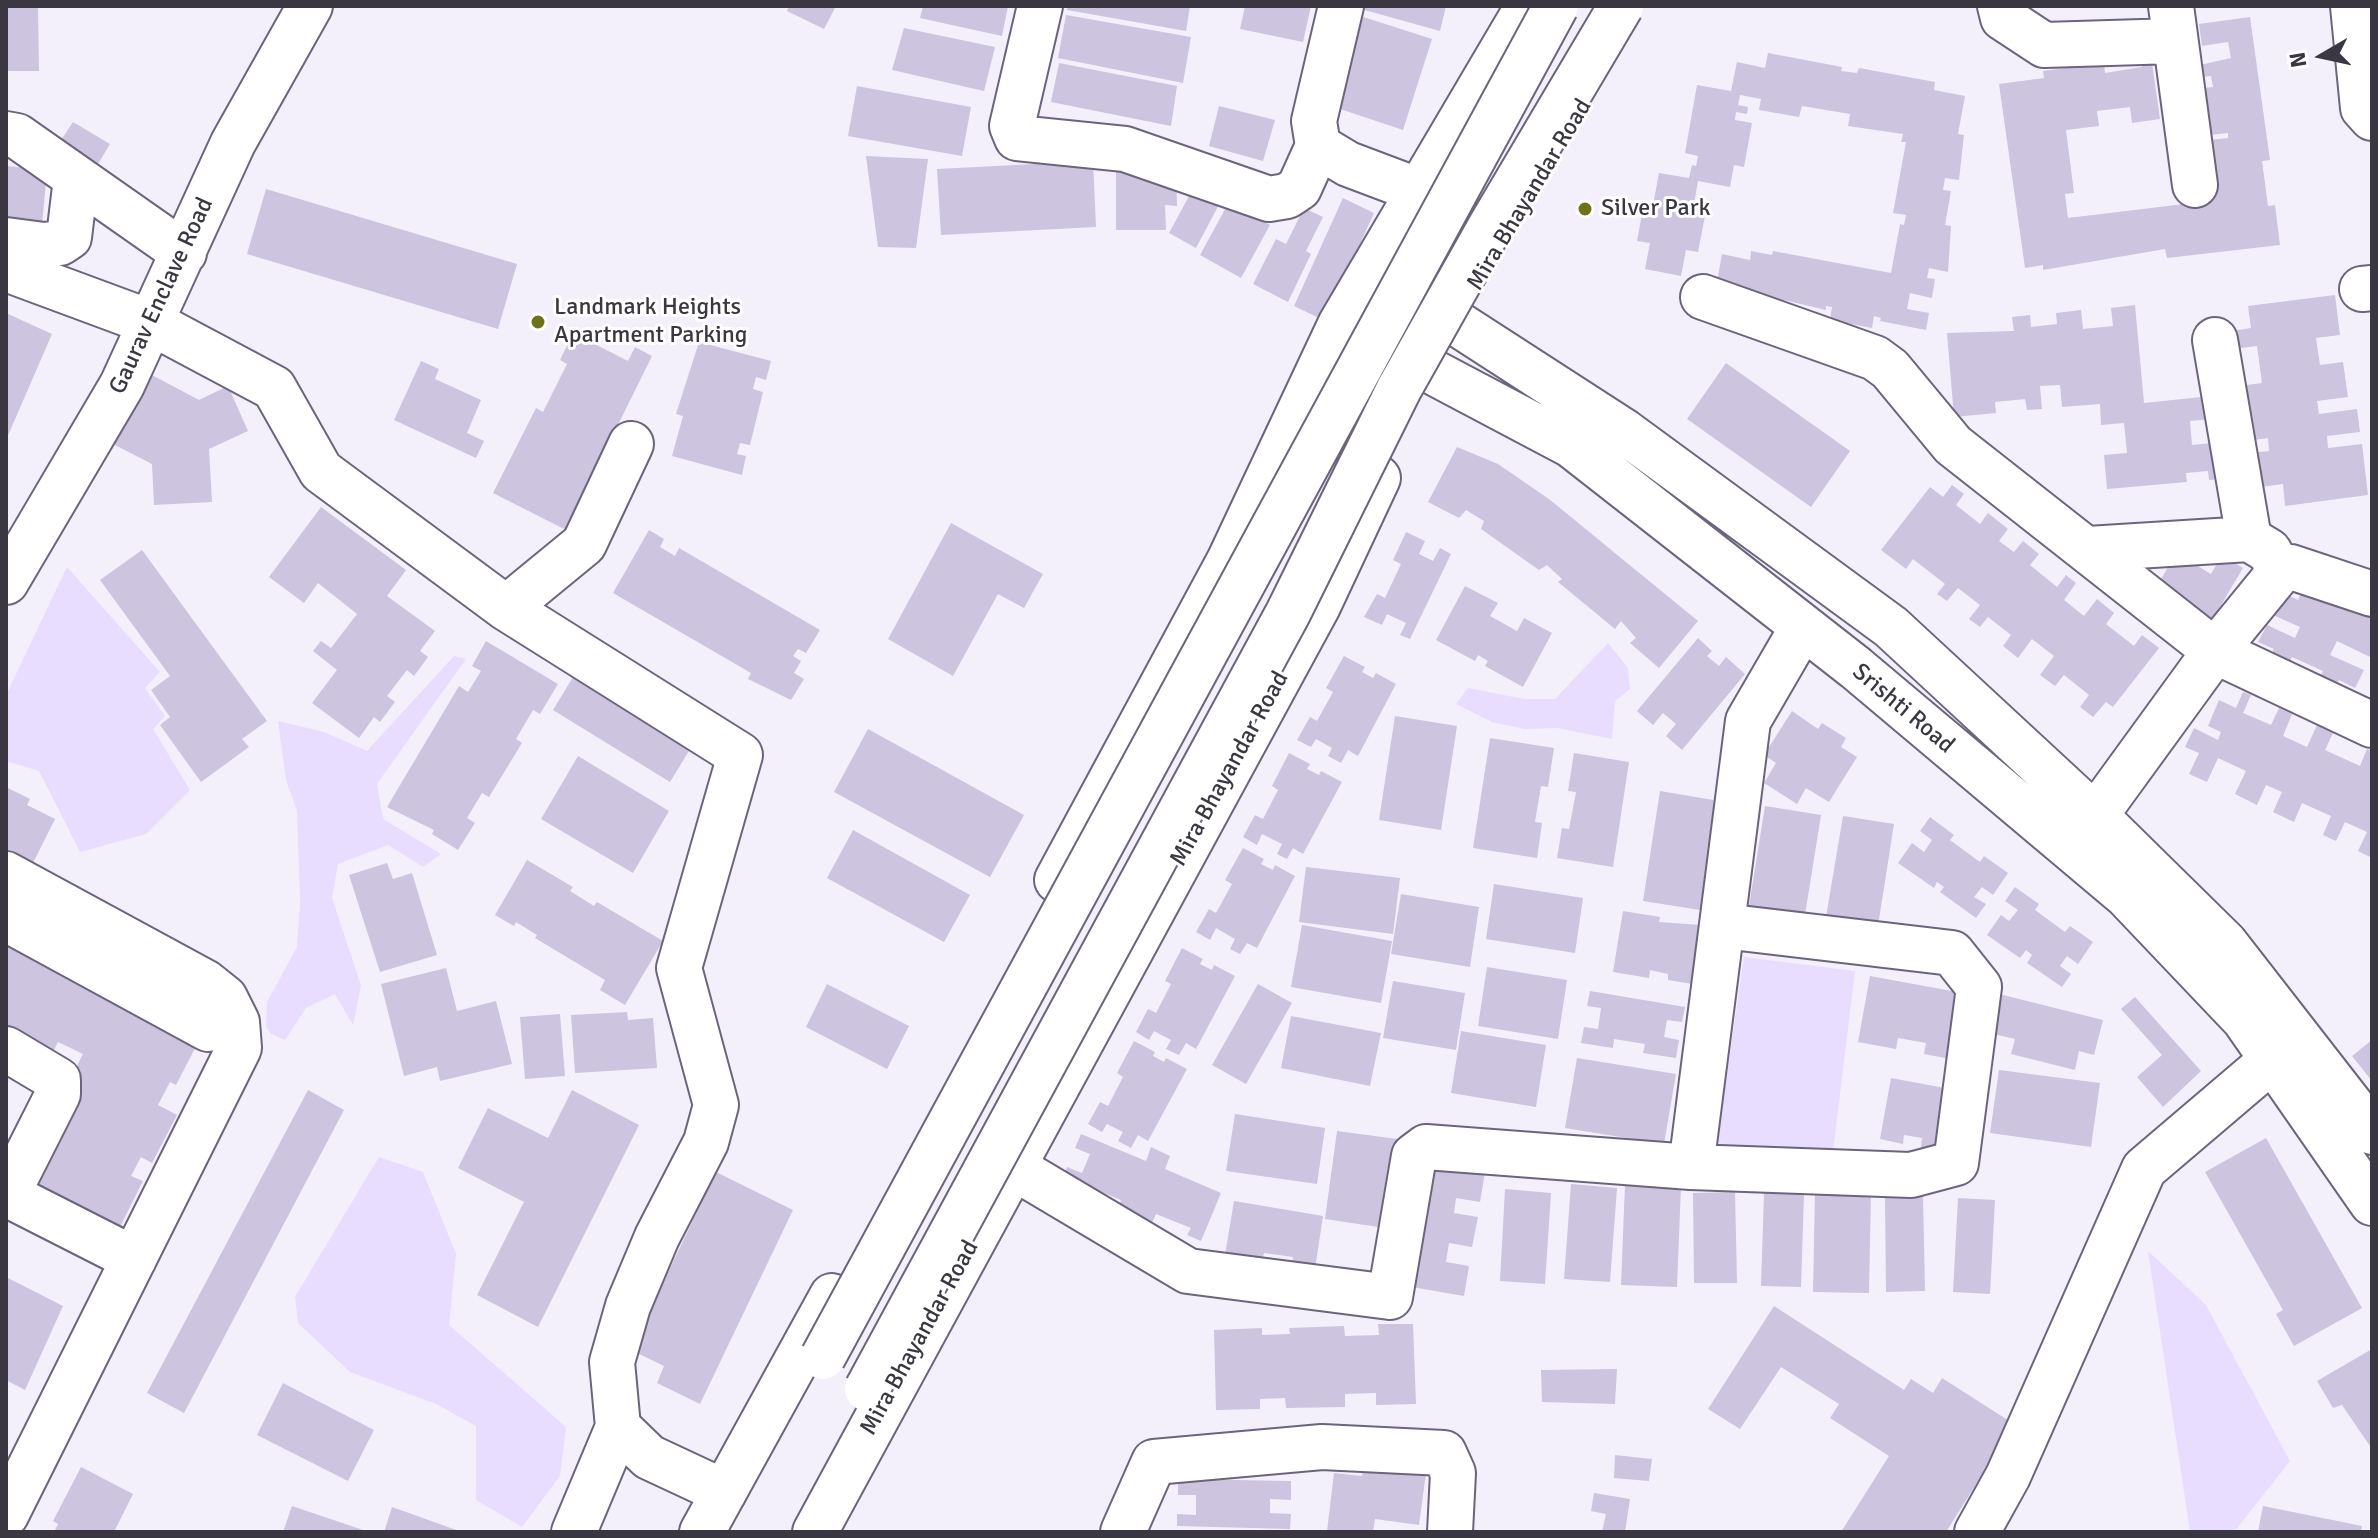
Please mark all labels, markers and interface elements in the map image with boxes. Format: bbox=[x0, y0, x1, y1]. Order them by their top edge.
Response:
north arrow bbox=[2282, 16, 2362, 96]
text: N bbox=[2283, 50, 2312, 70]
street label: Mira Bhayandar Road bbox=[1462, 94, 1598, 296]
street label: Gaurav Enclave Road bbox=[104, 193, 220, 399]
place label: Silver Park bbox=[1601, 195, 1710, 223]
marker: Silver Park bbox=[1576, 200, 1594, 218]
place label: Landmark Heights Apartment Parking bbox=[554, 294, 747, 350]
marker: Landmark Heights Apartment Parking bbox=[529, 313, 547, 331]
street label: Srishti Road bbox=[1846, 658, 1960, 760]
street label: Mira Bhayandar Road bbox=[1165, 667, 1295, 871]
street label: Mira Bhayandar Road bbox=[855, 1236, 985, 1440]

